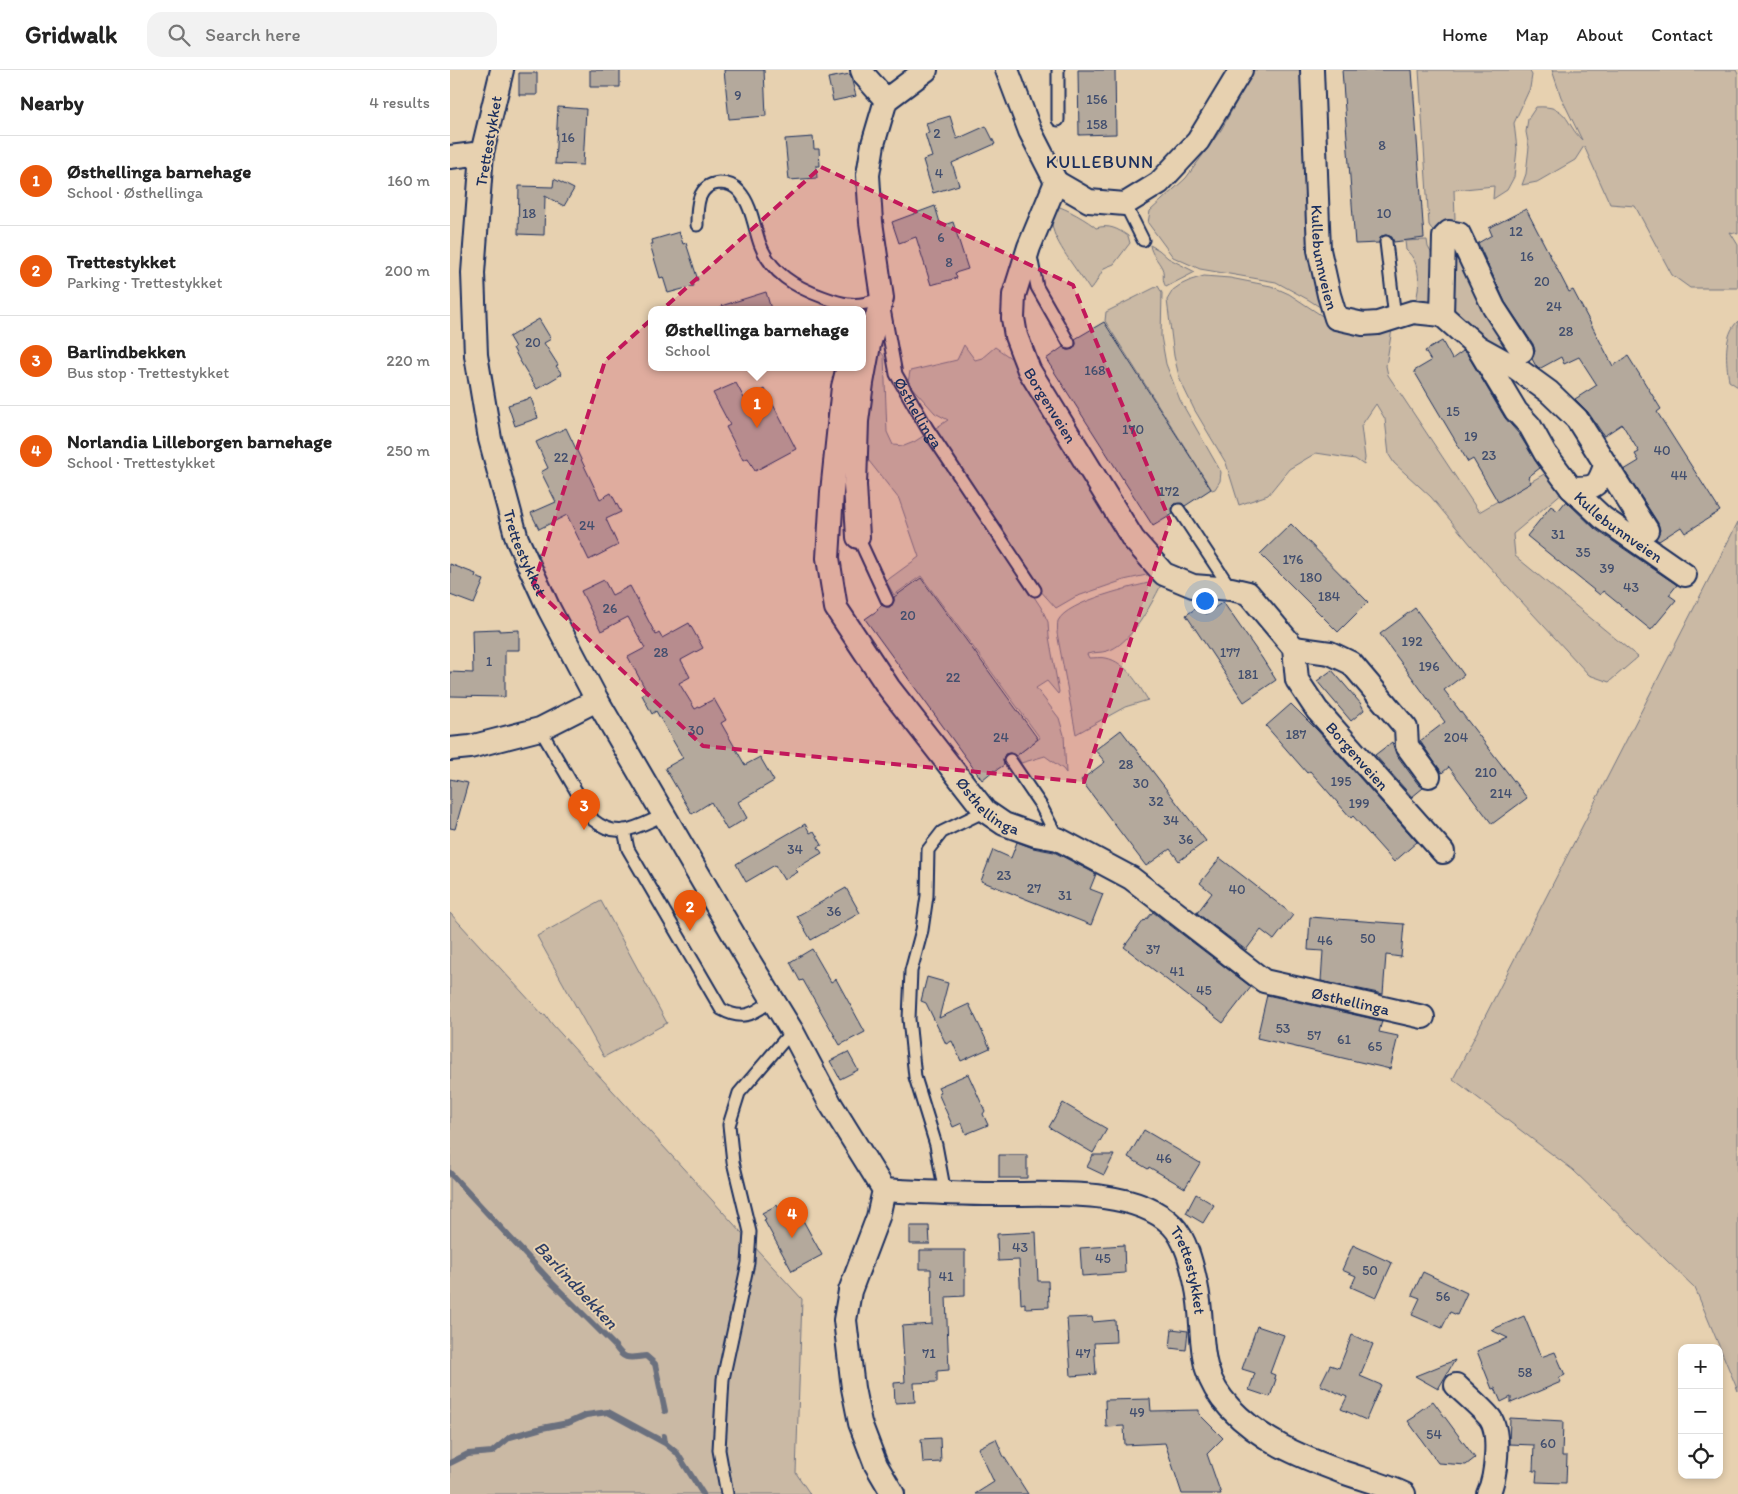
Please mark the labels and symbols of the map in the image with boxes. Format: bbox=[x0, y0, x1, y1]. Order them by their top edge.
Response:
house number: 9 bbox=[734, 87, 742, 104]
house number: 156 bbox=[1086, 91, 1108, 108]
street label: Trettestykket bbox=[471, 94, 506, 188]
house number: 158 bbox=[1086, 116, 1108, 133]
house number: 2 bbox=[933, 125, 941, 142]
house number: 16 bbox=[561, 129, 575, 146]
house number: 8 bbox=[1378, 137, 1386, 154]
district label: KULLEBUNN bbox=[1046, 151, 1154, 173]
house number: 4 bbox=[935, 165, 944, 182]
street label: Kullebunnveien bbox=[1307, 204, 1342, 312]
house number: 18 bbox=[522, 205, 536, 222]
house number: 10 bbox=[1376, 205, 1392, 222]
house number: 12 bbox=[1509, 223, 1524, 240]
house number: 6 bbox=[937, 229, 945, 246]
house number: 16 bbox=[1520, 248, 1534, 265]
house number: 8 bbox=[945, 254, 953, 271]
house number: 20 bbox=[1534, 273, 1550, 290]
house number: 24 bbox=[1546, 298, 1562, 315]
house number: 28 bbox=[1558, 323, 1574, 340]
house number: 20 bbox=[525, 334, 541, 351]
house number: 168 bbox=[1084, 362, 1106, 379]
street label: Borgenveien bbox=[1020, 364, 1081, 447]
street label: Østhellinga bbox=[890, 374, 947, 453]
pin: 1 bbox=[741, 387, 773, 428]
house number: 15 bbox=[1446, 403, 1460, 420]
house number: 170 bbox=[1122, 421, 1144, 438]
house number: 19 bbox=[1464, 428, 1478, 445]
house number: 40 bbox=[1653, 442, 1671, 459]
house number: 23 bbox=[1482, 447, 1497, 464]
house number: 22 bbox=[554, 449, 569, 466]
house number: 44 bbox=[1671, 467, 1688, 484]
house number: 172 bbox=[1159, 483, 1180, 500]
street label: Kullebunnveien bbox=[1570, 487, 1666, 567]
street label: Trettestykket bbox=[499, 507, 551, 599]
house number: 24 bbox=[579, 517, 595, 534]
house number: 31 bbox=[1551, 526, 1566, 543]
house number: 35 bbox=[1576, 544, 1590, 561]
house number: 176 bbox=[1283, 551, 1303, 568]
house number: 39 bbox=[1600, 560, 1614, 577]
house number: 180 bbox=[1300, 569, 1322, 586]
house number: 43 bbox=[1623, 579, 1639, 596]
your location bbox=[1192, 588, 1218, 614]
house number: 184 bbox=[1318, 588, 1341, 605]
house number: 26 bbox=[603, 600, 617, 617]
house number: 20 bbox=[900, 607, 916, 624]
house number: 192 bbox=[1401, 633, 1423, 650]
house number: 28 bbox=[653, 644, 669, 661]
house number: 177 bbox=[1220, 644, 1240, 661]
house number: 1 bbox=[486, 653, 493, 670]
house number: 196 bbox=[1418, 658, 1440, 675]
house number: 181 bbox=[1238, 666, 1259, 683]
house number: 22 bbox=[946, 669, 961, 686]
street label: Borgenveien bbox=[1322, 718, 1393, 795]
house number: 30 bbox=[688, 722, 704, 739]
house number: 187 bbox=[1285, 726, 1307, 743]
house number: 24 bbox=[993, 729, 1009, 746]
house number: 204 bbox=[1444, 729, 1469, 746]
house number: 28 bbox=[1118, 756, 1134, 773]
house number: 210 bbox=[1475, 764, 1497, 781]
street label: Østhellinga bbox=[952, 773, 1023, 839]
house number: 195 bbox=[1330, 773, 1352, 790]
house number: 30 bbox=[1133, 775, 1149, 792]
house number: 214 bbox=[1490, 785, 1513, 802]
pin: 3 bbox=[568, 789, 600, 830]
house number: 32 bbox=[1149, 793, 1164, 810]
house number: 199 bbox=[1348, 795, 1370, 812]
house number: 34 bbox=[1163, 812, 1180, 829]
house number: 36 bbox=[1178, 831, 1194, 848]
house number: 34 bbox=[787, 841, 804, 858]
house number: 23 bbox=[997, 867, 1012, 884]
house number: 27 bbox=[1027, 880, 1041, 897]
house number: 40 bbox=[1228, 881, 1246, 898]
house number: 31 bbox=[1058, 887, 1073, 904]
pin: 2 bbox=[674, 890, 706, 931]
house number: 36 bbox=[826, 903, 842, 920]
house number: 50 bbox=[1360, 930, 1376, 947]
house number: 46 bbox=[1317, 932, 1333, 949]
house number: 37 bbox=[1146, 941, 1160, 958]
house number: 41 bbox=[1170, 963, 1185, 980]
house number: 45 bbox=[1196, 982, 1212, 999]
street label: Østhellinga bbox=[1310, 983, 1392, 1019]
house number: 53 bbox=[1276, 1020, 1291, 1037]
house number: 57 bbox=[1307, 1027, 1321, 1044]
house number: 61 bbox=[1337, 1031, 1351, 1048]
house number: 65 bbox=[1368, 1038, 1382, 1055]
house number: 46 bbox=[1156, 1150, 1172, 1167]
pin: 4 bbox=[776, 1197, 808, 1238]
street label: Trettestykket bbox=[1166, 1222, 1209, 1315]
water label: Barlindbekken bbox=[530, 1236, 623, 1334]
house number: 43 bbox=[1012, 1239, 1028, 1256]
house number: 45 bbox=[1095, 1250, 1111, 1267]
house number: 50 bbox=[1362, 1262, 1378, 1279]
house number: 41 bbox=[939, 1268, 954, 1285]
house number: 56 bbox=[1436, 1288, 1450, 1305]
house number: 71 bbox=[922, 1345, 936, 1362]
house number: 47 bbox=[1075, 1345, 1091, 1362]
house number: 58 bbox=[1517, 1364, 1533, 1381]
house number: 49 bbox=[1129, 1404, 1145, 1421]
house number: 54 bbox=[1426, 1426, 1442, 1443]
house number: 60 bbox=[1540, 1435, 1556, 1452]

